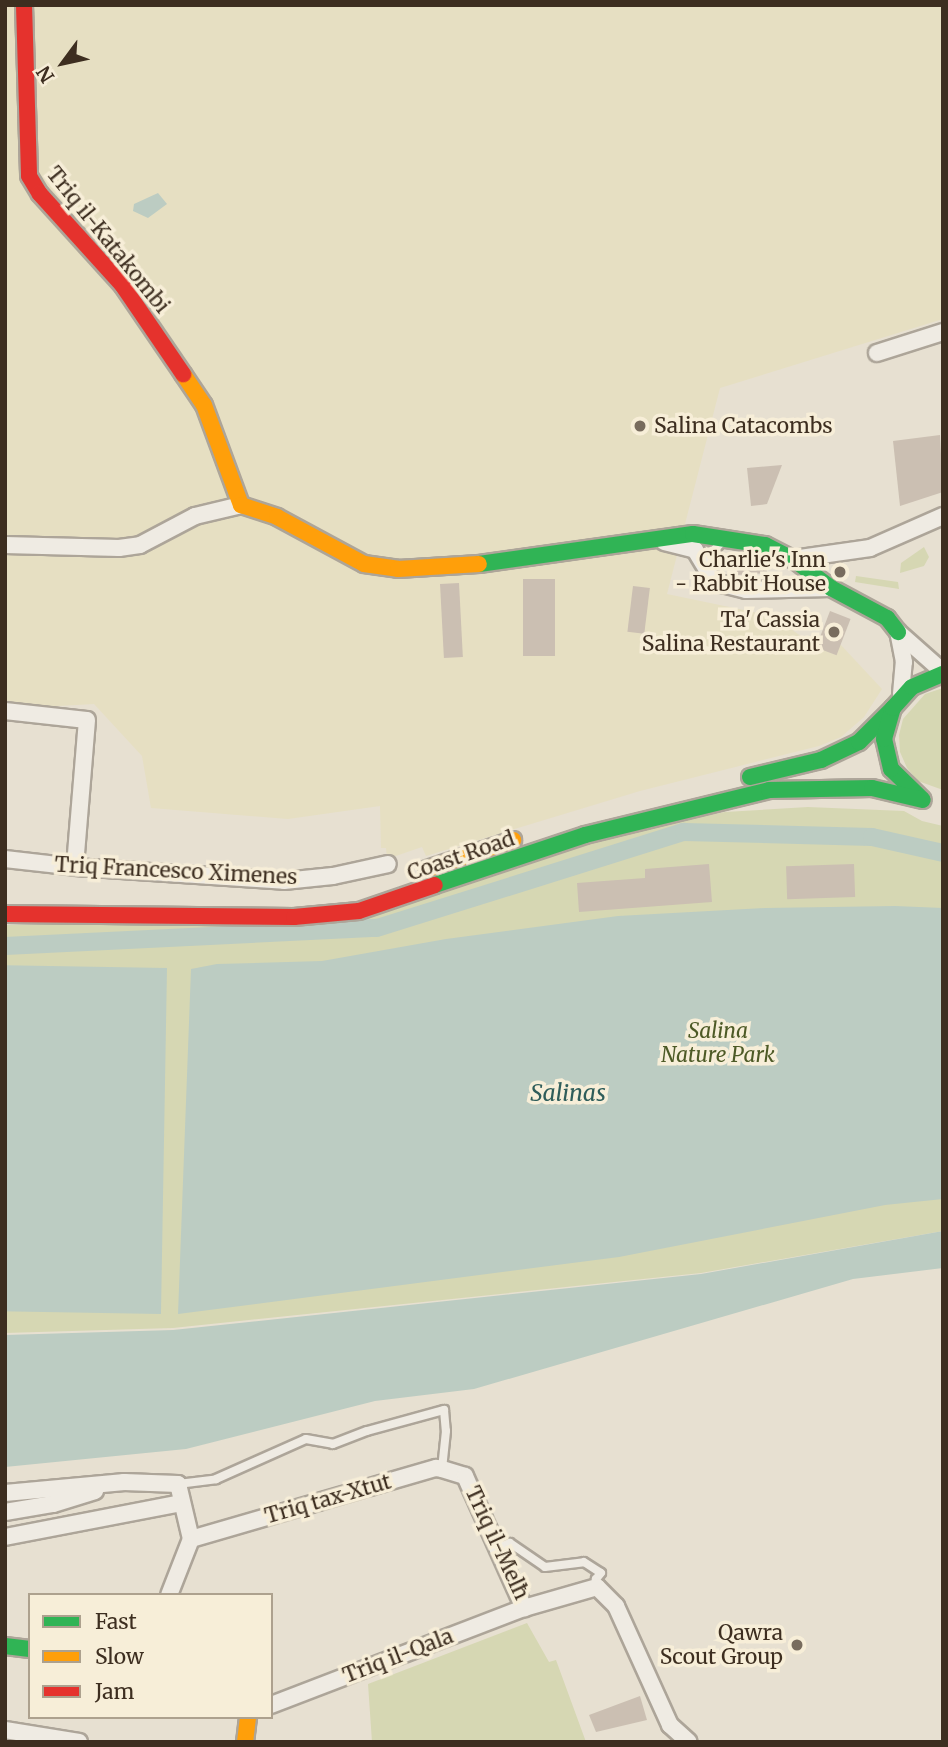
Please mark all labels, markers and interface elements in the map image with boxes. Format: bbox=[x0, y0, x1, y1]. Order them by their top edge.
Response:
north arrow bbox=[28, 28, 98, 98]
text: N bbox=[31, 62, 60, 87]
street label: Triq il-Katakombi bbox=[41, 162, 175, 318]
place label: Salina Catacombs bbox=[654, 413, 832, 439]
marker: Salina Catacombs bbox=[632, 418, 648, 434]
place label: Charlie's Inn - Rabbit House bbox=[675, 547, 826, 597]
marker: Charlie's Inn - Rabbit House bbox=[832, 564, 848, 580]
place label: Ta' Cassia Salina Restaurant bbox=[642, 607, 820, 657]
marker: Ta' Cassia Salina Restaurant bbox=[826, 624, 842, 640]
street label: Coast Road bbox=[404, 826, 518, 886]
street label: Triq Francesco Ximenes bbox=[54, 852, 298, 890]
park label: Salina Nature Park bbox=[661, 1018, 775, 1068]
water label: Salinas bbox=[530, 1079, 606, 1107]
street label: Triq tax-Xtut bbox=[262, 1469, 394, 1529]
street label: Triq il-Melħ bbox=[460, 1482, 534, 1604]
legend bbox=[28, 1593, 273, 1719]
text: Fast bbox=[95, 1608, 137, 1635]
place label: Qawra Scout Group bbox=[660, 1620, 783, 1670]
street label: Triq il-Qala bbox=[339, 1623, 457, 1689]
marker: Qawra Scout Group bbox=[789, 1637, 805, 1653]
text: Slow bbox=[95, 1643, 144, 1670]
text: Jam bbox=[95, 1678, 134, 1705]

